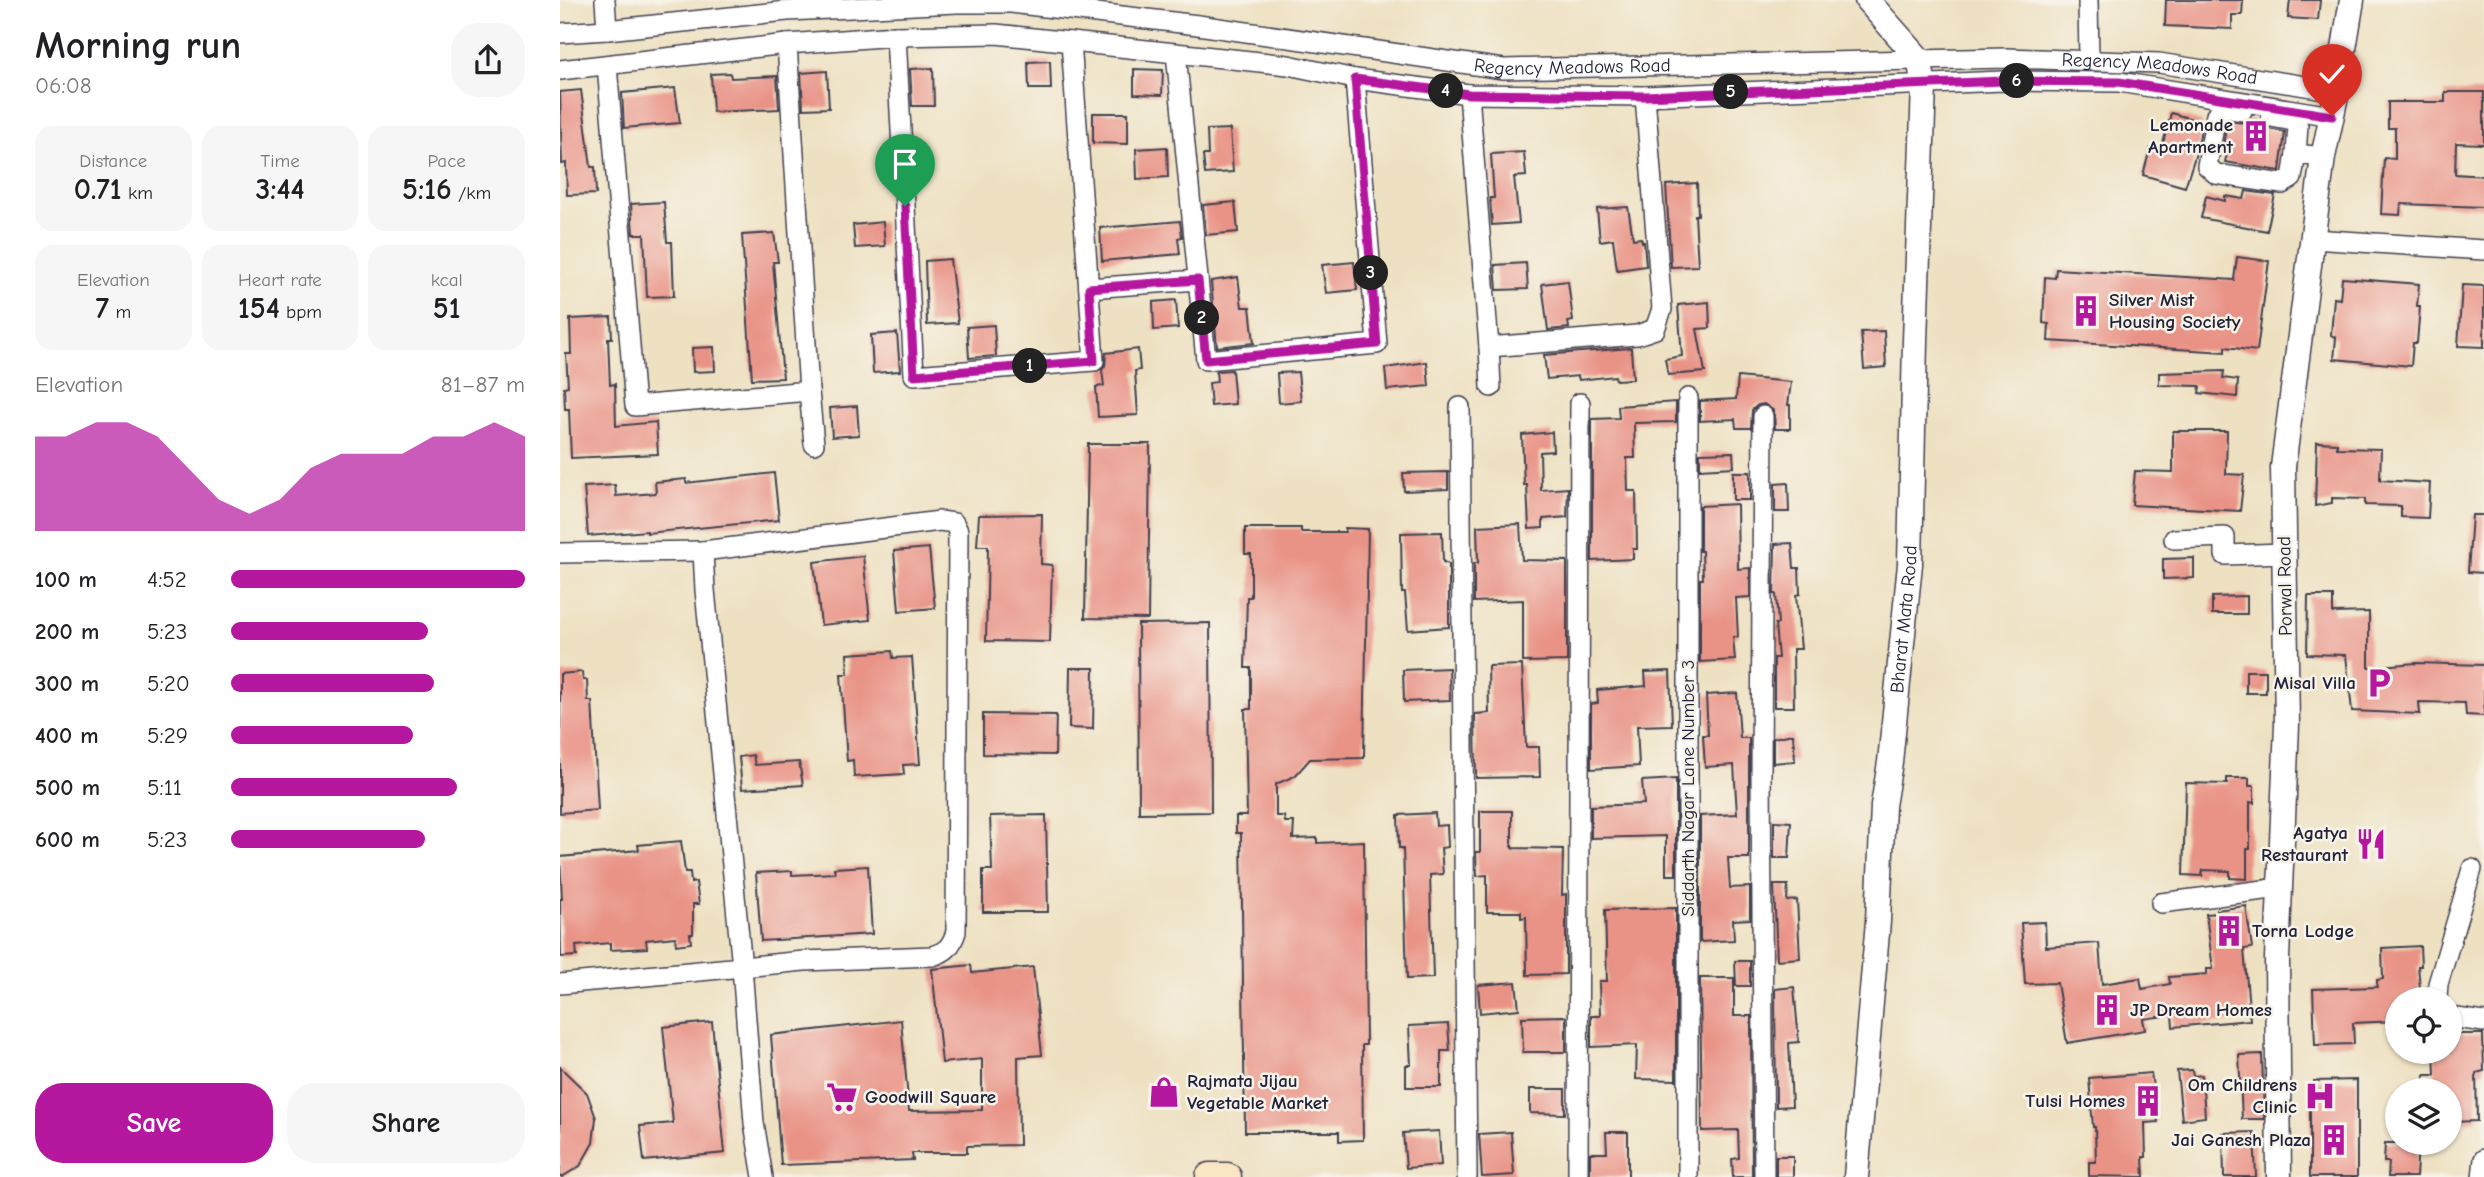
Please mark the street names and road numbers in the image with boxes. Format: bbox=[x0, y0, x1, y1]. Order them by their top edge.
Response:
street label: Regency Meadows Road bbox=[2061, 49, 2259, 89]
street label: Regency Meadows Road bbox=[1473, 54, 1671, 80]
street label: Porwal Road bbox=[2273, 536, 2297, 636]
street label: Bharat Mata Road bbox=[1886, 545, 1921, 694]
street label: Siddarth Nagar Lane Number 3 bbox=[1677, 660, 1699, 916]

